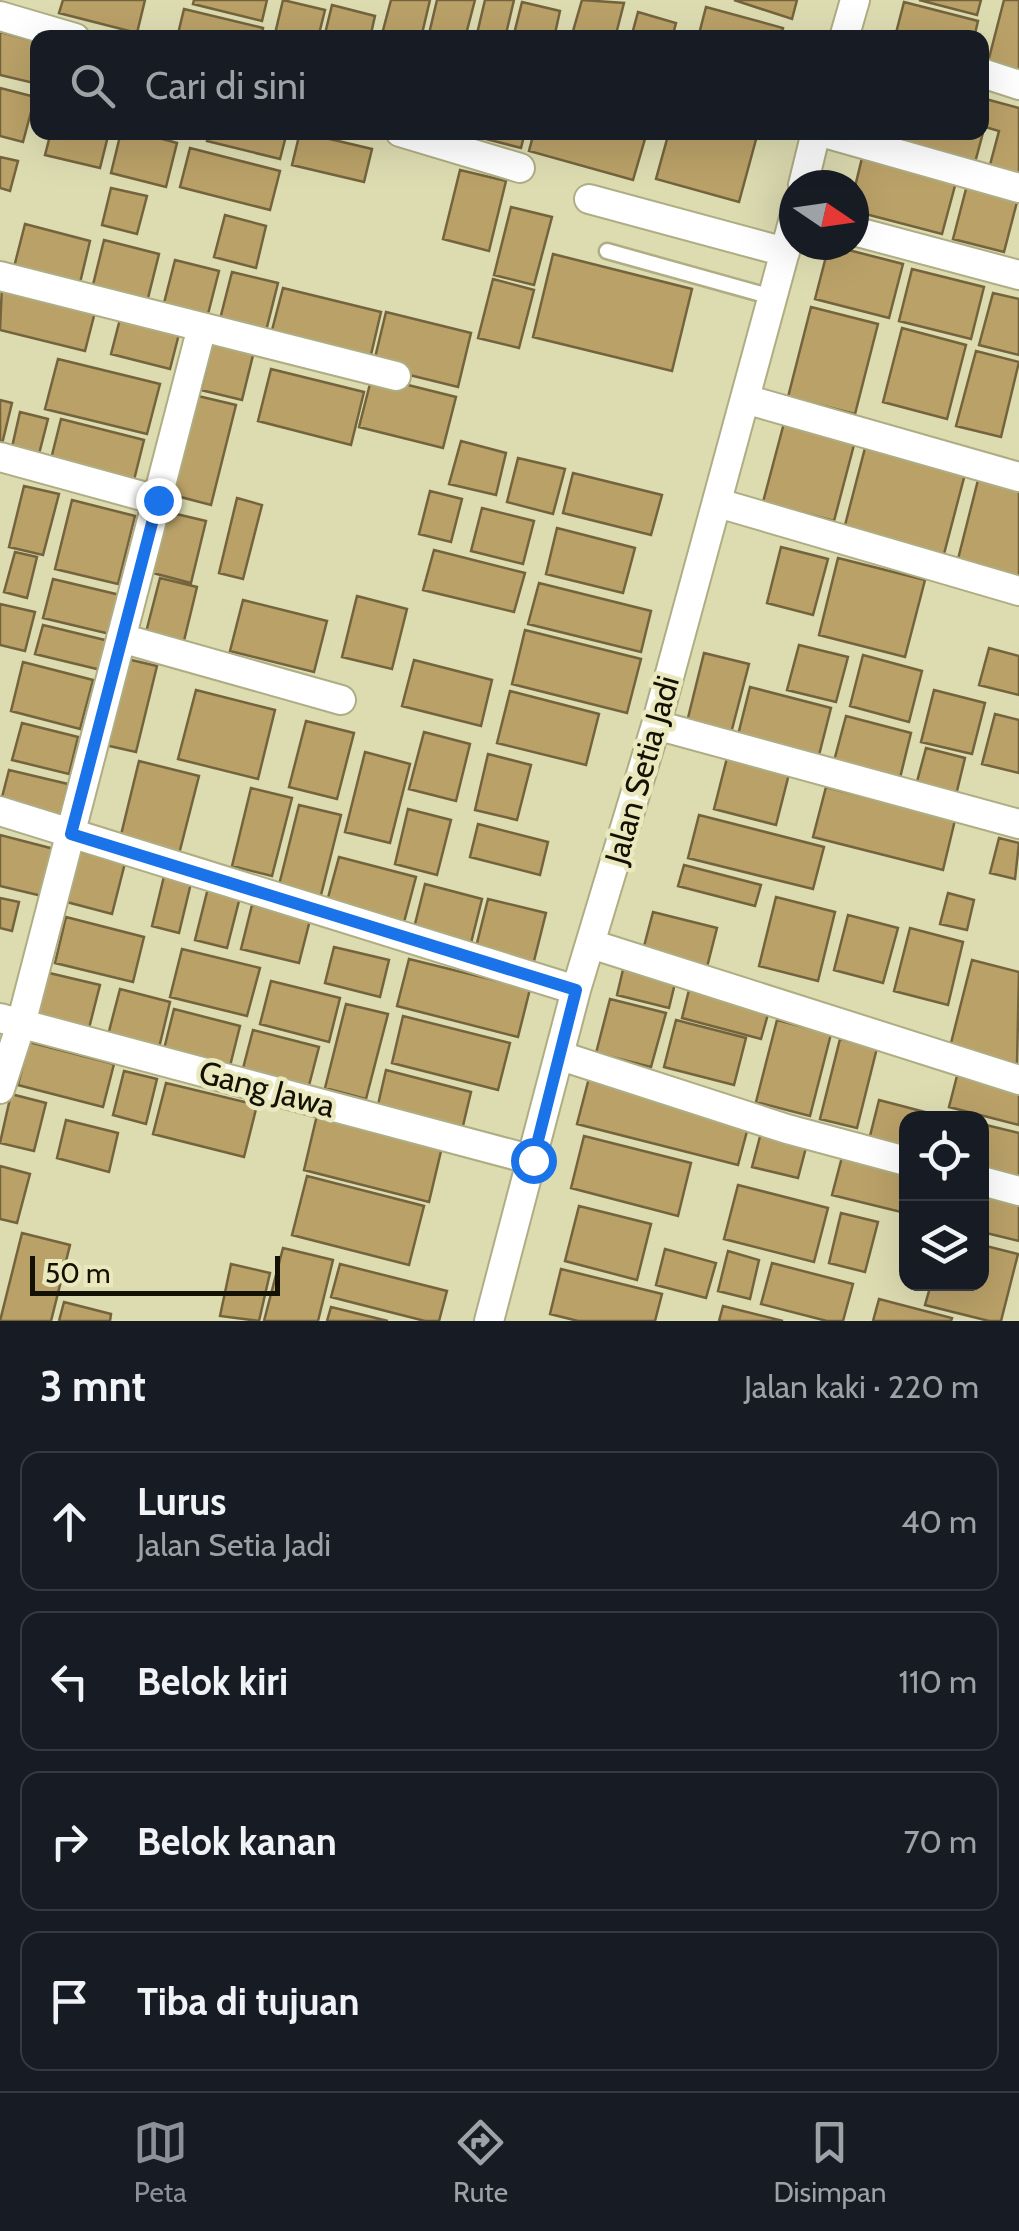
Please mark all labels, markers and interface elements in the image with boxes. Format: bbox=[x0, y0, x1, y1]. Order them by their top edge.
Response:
search box bbox=[30, 30, 989, 140]
icon: search bbox=[65, 58, 120, 113]
text: Cari di sini bbox=[145, 62, 306, 109]
north arrow bbox=[779, 170, 869, 260]
route end bbox=[136, 478, 182, 524]
street label: Jalan Setia Jadi bbox=[596, 671, 687, 870]
street label: Gang Jawa bbox=[195, 1052, 340, 1126]
map controls bbox=[899, 1111, 989, 1291]
button: locate bbox=[899, 1111, 989, 1201]
route start bbox=[511, 1138, 557, 1184]
button: layers bbox=[899, 1201, 989, 1291]
scale bar bbox=[30, 1251, 280, 1296]
text: 50 m bbox=[45, 1256, 111, 1290]
text: 3 mnt bbox=[40, 1360, 146, 1412]
text: Jalan kaki · 220 m bbox=[744, 1367, 979, 1406]
text: Lurus bbox=[137, 1478, 226, 1525]
icon: ahead bbox=[42, 1494, 97, 1549]
text: 40 m bbox=[901, 1502, 977, 1541]
text: Jalan Setia Jadi bbox=[137, 1525, 331, 1564]
icon: left bbox=[42, 1654, 97, 1709]
text: Belok kiri bbox=[137, 1658, 288, 1705]
text: 110 m bbox=[899, 1662, 977, 1701]
icon: right bbox=[42, 1814, 97, 1869]
text: Belok kanan bbox=[137, 1818, 337, 1865]
text: 70 m bbox=[904, 1822, 977, 1861]
icon: arrive bbox=[42, 1974, 97, 2029]
text: Tiba di tujuan bbox=[137, 1978, 359, 2025]
tab: Peta bbox=[133, 2115, 188, 2209]
tab: Rute bbox=[453, 2115, 508, 2209]
tab: Disimpan bbox=[773, 2115, 886, 2209]

